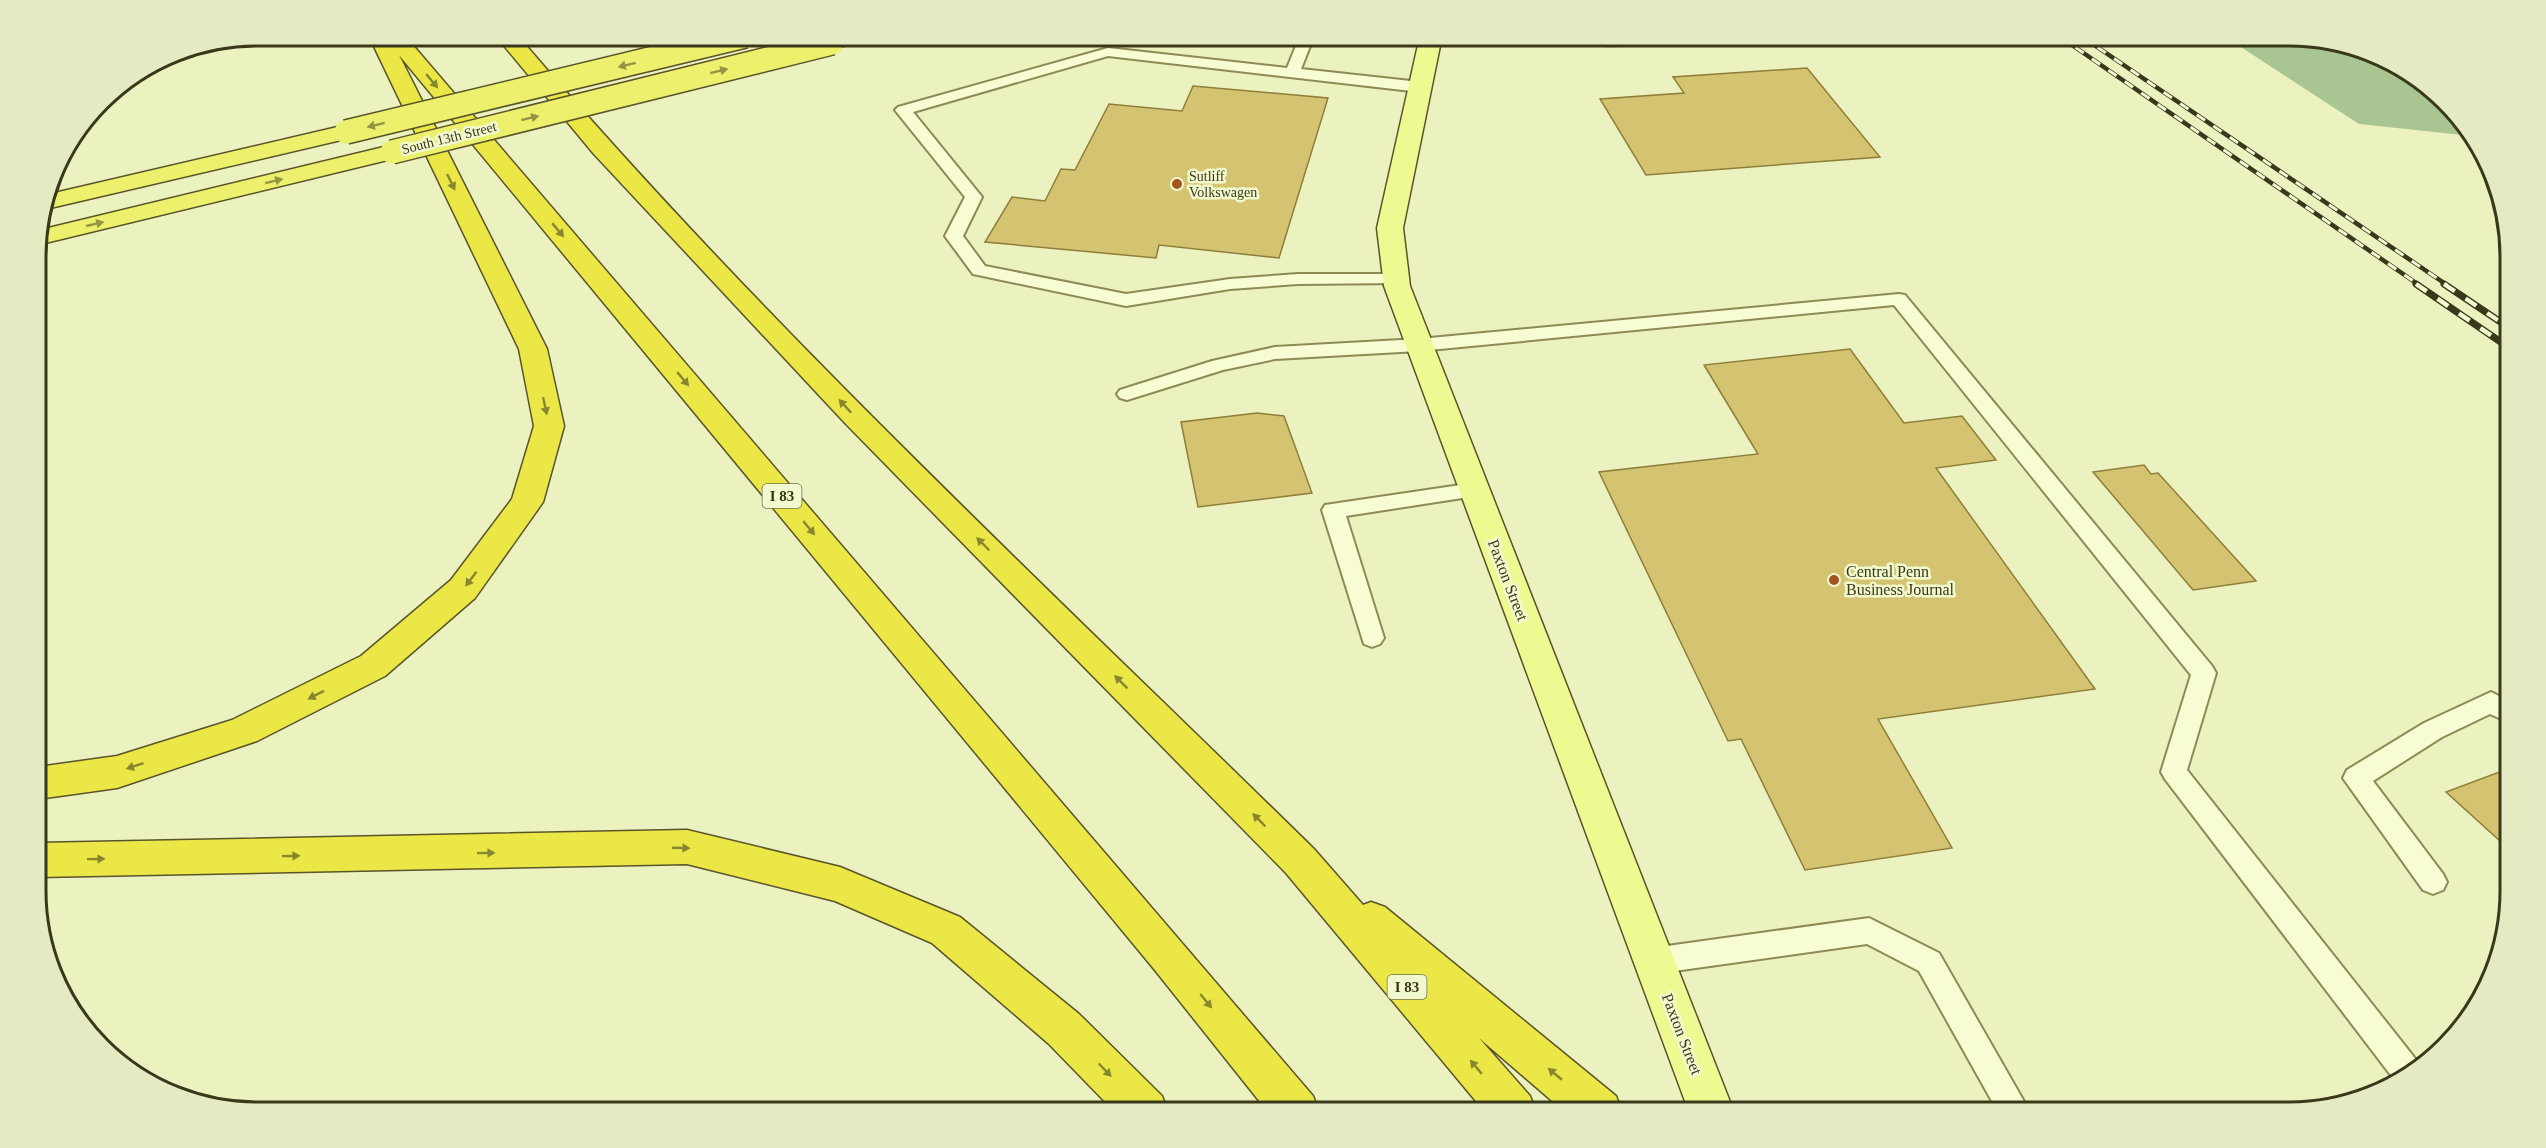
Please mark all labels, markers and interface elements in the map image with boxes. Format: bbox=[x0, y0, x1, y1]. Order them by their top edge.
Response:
one-way arrow bbox=[618, 60, 636, 70]
one-way arrow bbox=[710, 66, 728, 76]
one-way arrow bbox=[425, 73, 438, 88]
one-way arrow bbox=[521, 113, 539, 123]
street label: South 13th Street bbox=[400, 119, 498, 157]
one-way arrow bbox=[367, 121, 385, 131]
place label: Sutliff Volkswagen bbox=[1189, 169, 1257, 200]
one-way arrow bbox=[446, 174, 455, 191]
one-way arrow bbox=[264, 176, 283, 186]
marker: Sutliff Volkswagen bbox=[1170, 177, 1184, 191]
one-way arrow bbox=[86, 219, 104, 229]
one-way arrow bbox=[551, 222, 564, 238]
one-way arrow bbox=[676, 371, 689, 386]
one-way arrow bbox=[541, 397, 550, 416]
one-way arrow bbox=[839, 399, 853, 413]
road number: I 83 bbox=[762, 484, 802, 508]
one-way arrow bbox=[802, 520, 815, 535]
street label: Paxton Street bbox=[1485, 537, 1532, 624]
one-way arrow bbox=[977, 538, 991, 552]
place label: Central Penn Business Journal bbox=[1846, 563, 1955, 598]
one-way arrow bbox=[465, 571, 477, 586]
marker: Central Penn Business Journal bbox=[1827, 573, 1841, 587]
one-way arrow bbox=[1114, 675, 1128, 690]
one-way arrow bbox=[307, 690, 324, 700]
one-way arrow bbox=[126, 762, 144, 771]
one-way arrow bbox=[1251, 813, 1266, 827]
one-way arrow bbox=[672, 843, 691, 852]
one-way arrow bbox=[477, 848, 496, 858]
one-way arrow bbox=[282, 851, 301, 861]
one-way arrow bbox=[87, 854, 106, 864]
road number: I 83 bbox=[1388, 975, 1426, 999]
street label: Paxton Street bbox=[1659, 991, 1706, 1078]
one-way arrow bbox=[1200, 993, 1213, 1009]
one-way arrow bbox=[1469, 1059, 1482, 1075]
one-way arrow bbox=[1098, 1063, 1112, 1078]
one-way arrow bbox=[1547, 1068, 1563, 1081]

